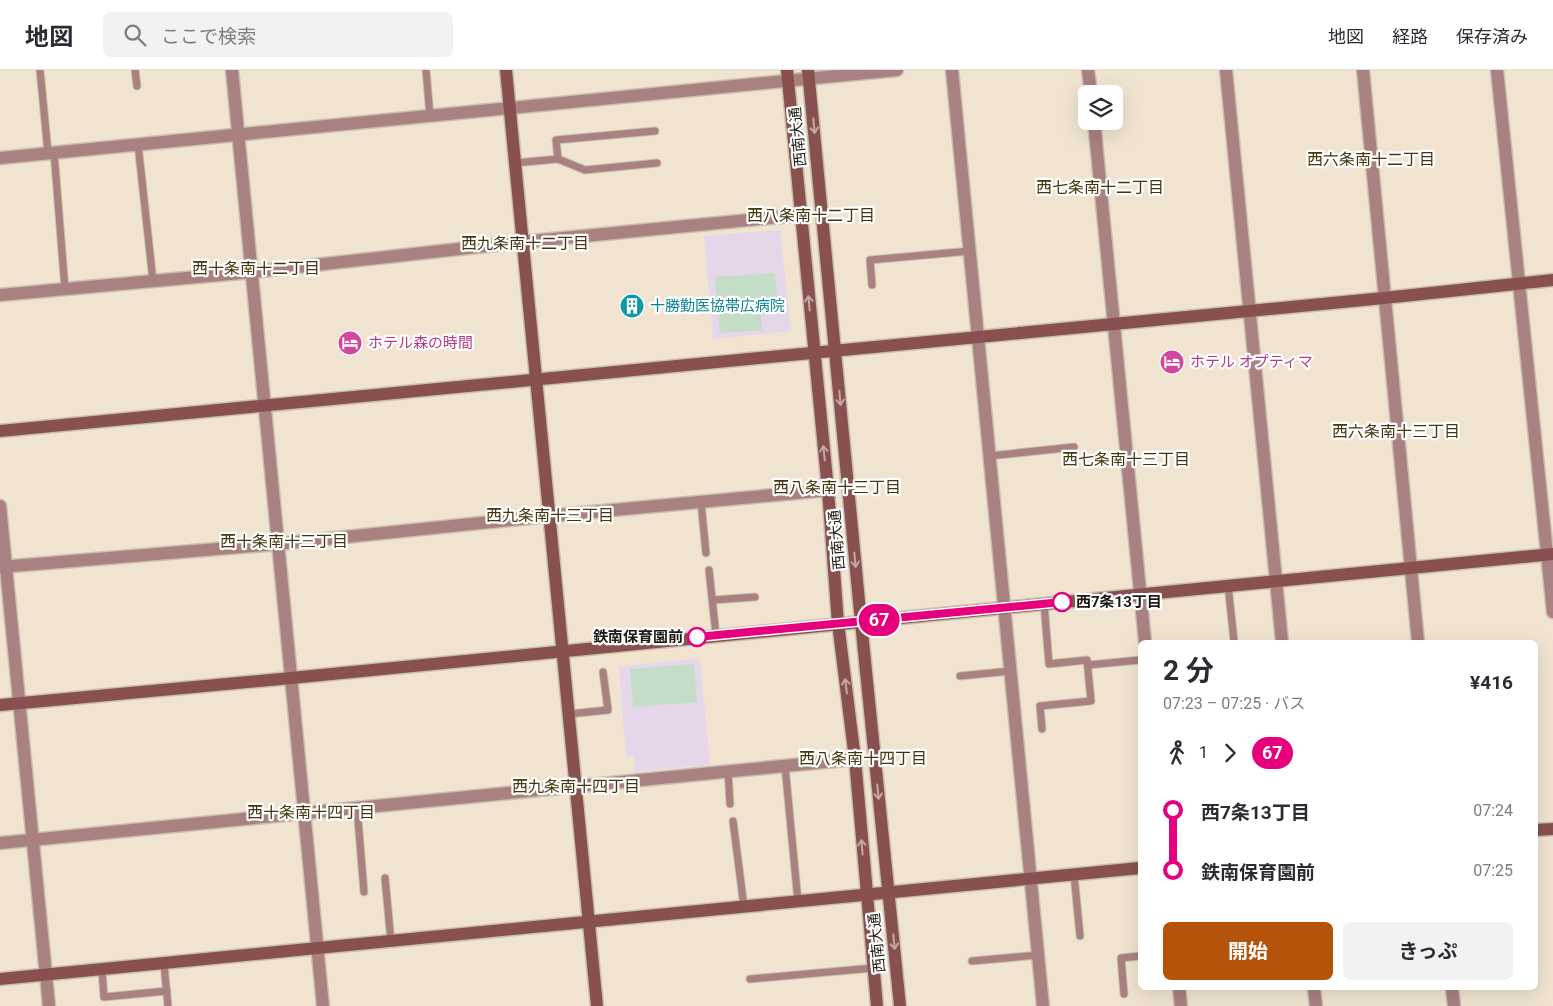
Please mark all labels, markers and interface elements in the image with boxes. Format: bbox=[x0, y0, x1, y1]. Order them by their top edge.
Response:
search box bbox=[103, 12, 453, 57]
icon: search bbox=[121, 21, 149, 49]
text: 地図 bbox=[25, 23, 73, 51]
text: ここで検索 bbox=[161, 25, 256, 48]
text: 地図 bbox=[1328, 26, 1364, 47]
text: 経路 bbox=[1392, 26, 1428, 47]
text: 保存済み bbox=[1456, 26, 1528, 47]
map controls bbox=[1078, 85, 1123, 130]
button: layers bbox=[1078, 85, 1123, 130]
street label: 西南大通 bbox=[786, 106, 810, 168]
one-way arrow bbox=[809, 118, 818, 134]
district label: 西六条南十二丁目 bbox=[1307, 150, 1435, 169]
district label: 西七条南十二丁目 bbox=[1036, 178, 1164, 197]
district label: 西八条南十二丁目 bbox=[747, 206, 875, 225]
district label: 西九条南十二丁目 bbox=[461, 234, 589, 253]
district label: 西十条南十二丁目 bbox=[192, 259, 320, 278]
building icon: 十勝勤医協帯広病院 bbox=[619, 293, 645, 319]
one-way arrow bbox=[804, 295, 814, 311]
place label: 十勝勤医協帯広病院 bbox=[650, 297, 785, 315]
hotel icon: ホテル森の時間 bbox=[337, 330, 363, 356]
place label: ホテル森の時間 bbox=[368, 334, 473, 352]
hotel icon: ホテル オプティマ bbox=[1159, 349, 1185, 375]
place label: ホテル オプティマ bbox=[1190, 353, 1313, 371]
one-way arrow bbox=[835, 390, 845, 406]
district label: 西六条南十三丁目 bbox=[1332, 422, 1460, 441]
one-way arrow bbox=[819, 445, 829, 461]
district label: 西七条南十三丁目 bbox=[1062, 450, 1190, 469]
district label: 西八条南十三丁目 bbox=[773, 478, 901, 497]
district label: 西九条南十三丁目 bbox=[486, 506, 614, 525]
street label: 西南大通 bbox=[825, 509, 849, 571]
district label: 西十条南十三丁目 bbox=[220, 532, 348, 551]
one-way arrow bbox=[850, 551, 860, 567]
marker: 西7条13丁目 bbox=[1052, 592, 1072, 612]
place label: 西7条13丁目 bbox=[1076, 593, 1162, 611]
line badge: 67 bbox=[856, 604, 902, 636]
text: 67 bbox=[869, 609, 889, 630]
marker: 鉄南保育園前 bbox=[687, 627, 707, 647]
place label: 鉄南保育園前 bbox=[593, 628, 683, 646]
text: 2 分 bbox=[1163, 654, 1214, 687]
text: ¥416 bbox=[1470, 671, 1513, 694]
one-way arrow bbox=[841, 678, 851, 694]
text: 07:23 – 07:25 · バス bbox=[1163, 694, 1305, 713]
icon: walk bbox=[1163, 739, 1191, 767]
icon: forward bbox=[1216, 739, 1244, 767]
text: 67 bbox=[1262, 742, 1283, 763]
text: 1 bbox=[1199, 743, 1208, 762]
district label: 西八条南十四丁目 bbox=[799, 749, 927, 768]
district label: 西九条南十四丁目 bbox=[512, 777, 640, 796]
one-way arrow bbox=[873, 784, 883, 800]
text: 西7条13丁目 bbox=[1201, 801, 1310, 824]
text: 07:24 bbox=[1473, 801, 1513, 820]
district label: 西十条南十四丁目 bbox=[247, 803, 375, 822]
one-way arrow bbox=[858, 840, 867, 856]
text: 鉄南保育園前 bbox=[1201, 861, 1315, 884]
text: 07:25 bbox=[1473, 861, 1513, 880]
street label: 西南大通 bbox=[865, 912, 889, 974]
button: 開始 bbox=[1163, 922, 1333, 980]
button: きっぷ bbox=[1343, 922, 1513, 980]
one-way arrow bbox=[889, 934, 899, 950]

